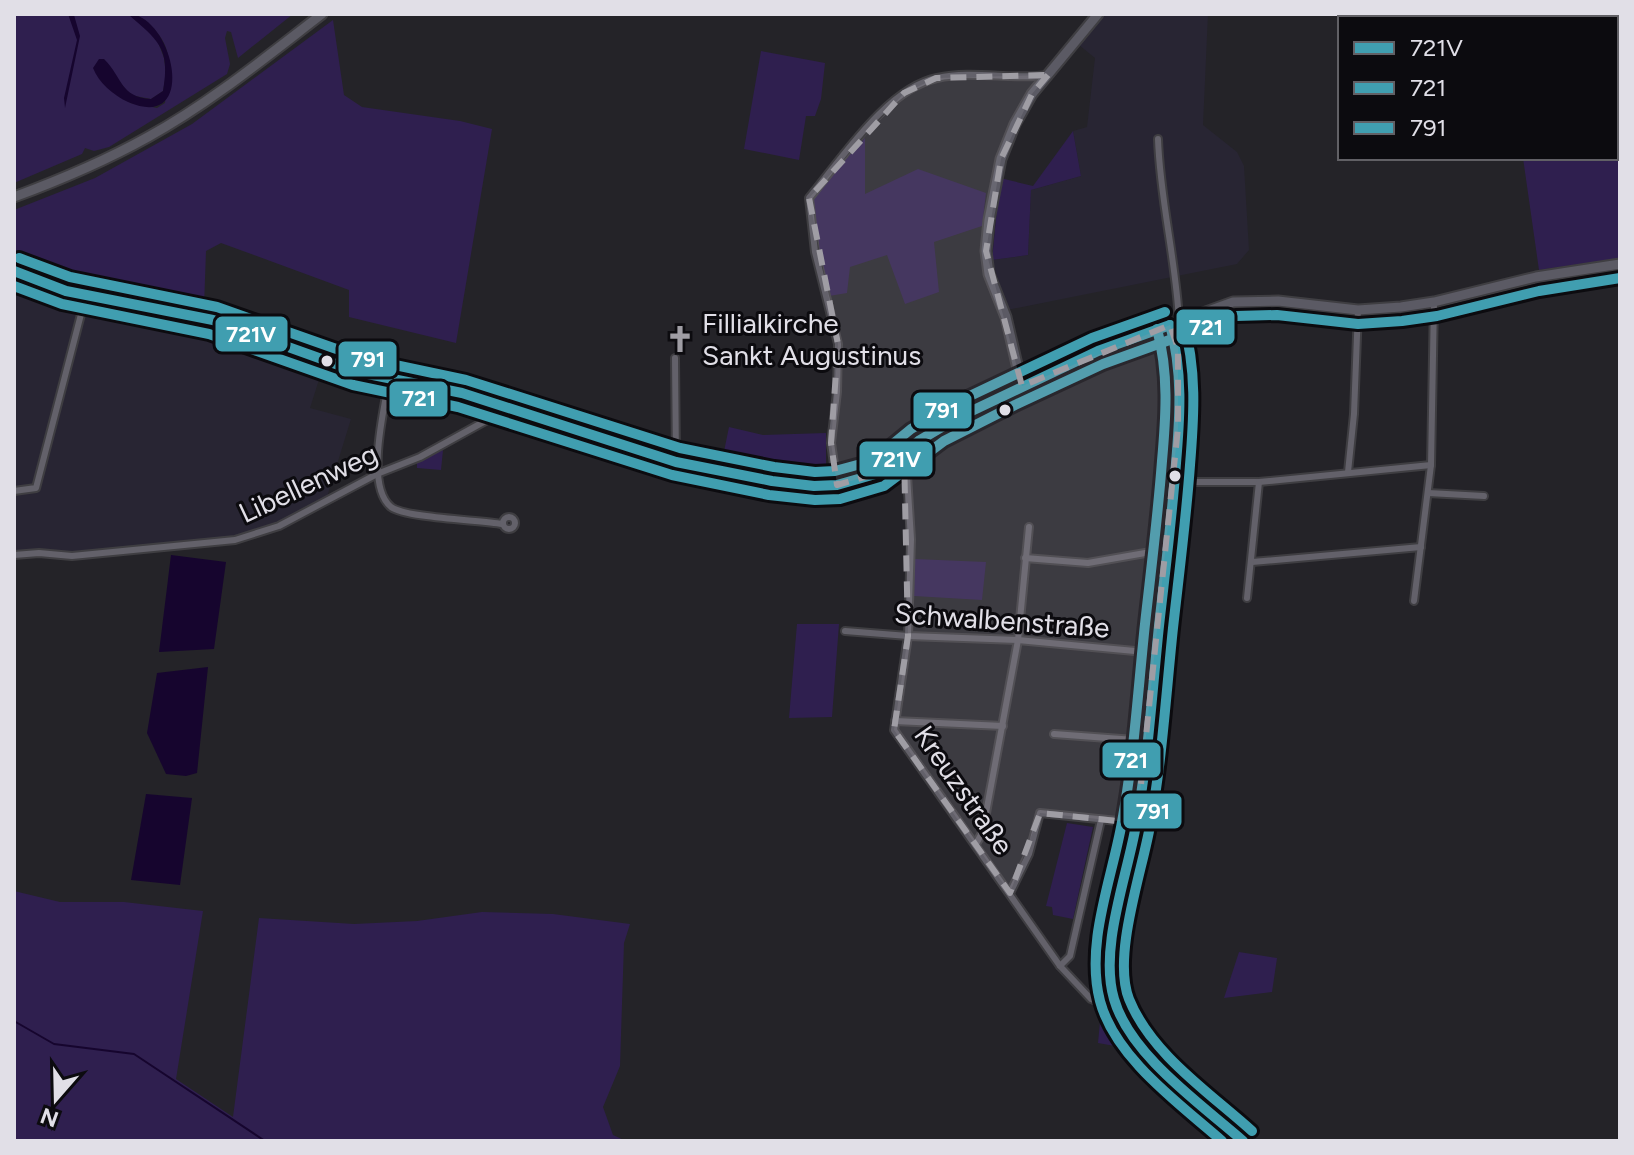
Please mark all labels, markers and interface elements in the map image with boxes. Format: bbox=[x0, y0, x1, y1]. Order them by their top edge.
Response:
legend bbox=[1338, 16, 1618, 160]
text: 721V bbox=[1410, 33, 1463, 62]
text: 721 bbox=[1410, 73, 1446, 102]
text: 791 bbox=[1410, 113, 1446, 142]
place label: Fillialkirche Sankt Augustinus bbox=[702, 306, 921, 372]
line badge: 721 bbox=[1175, 308, 1236, 346]
text: 721 bbox=[1189, 314, 1223, 341]
line badge: 721V bbox=[214, 315, 289, 353]
text: 721V bbox=[226, 321, 276, 348]
church icon: Fillialkirche Sankt Augustinus bbox=[665, 324, 695, 354]
line badge: 791 bbox=[337, 340, 398, 378]
text: 791 bbox=[351, 346, 385, 373]
unlabelled marker bbox=[319, 353, 335, 369]
line badge: 721 bbox=[388, 380, 449, 418]
text: 721 bbox=[402, 385, 436, 412]
line badge: 791 bbox=[912, 391, 973, 430]
text: 791 bbox=[925, 397, 959, 424]
unlabelled marker bbox=[997, 402, 1013, 418]
street label: Libellenweg bbox=[233, 436, 383, 530]
line badge: 721V bbox=[858, 440, 934, 478]
text: 721V bbox=[871, 446, 921, 473]
unlabelled marker bbox=[1167, 468, 1183, 484]
street label: Schwalbenstraße bbox=[893, 596, 1111, 644]
street label: Kreuzstraße bbox=[907, 719, 1021, 861]
line badge: 721 bbox=[1101, 741, 1162, 779]
text: 721 bbox=[1114, 747, 1148, 774]
line badge: 791 bbox=[1122, 792, 1183, 830]
text: 791 bbox=[1136, 798, 1170, 825]
north arrow bbox=[16, 1059, 96, 1139]
text: N bbox=[37, 1102, 62, 1133]

